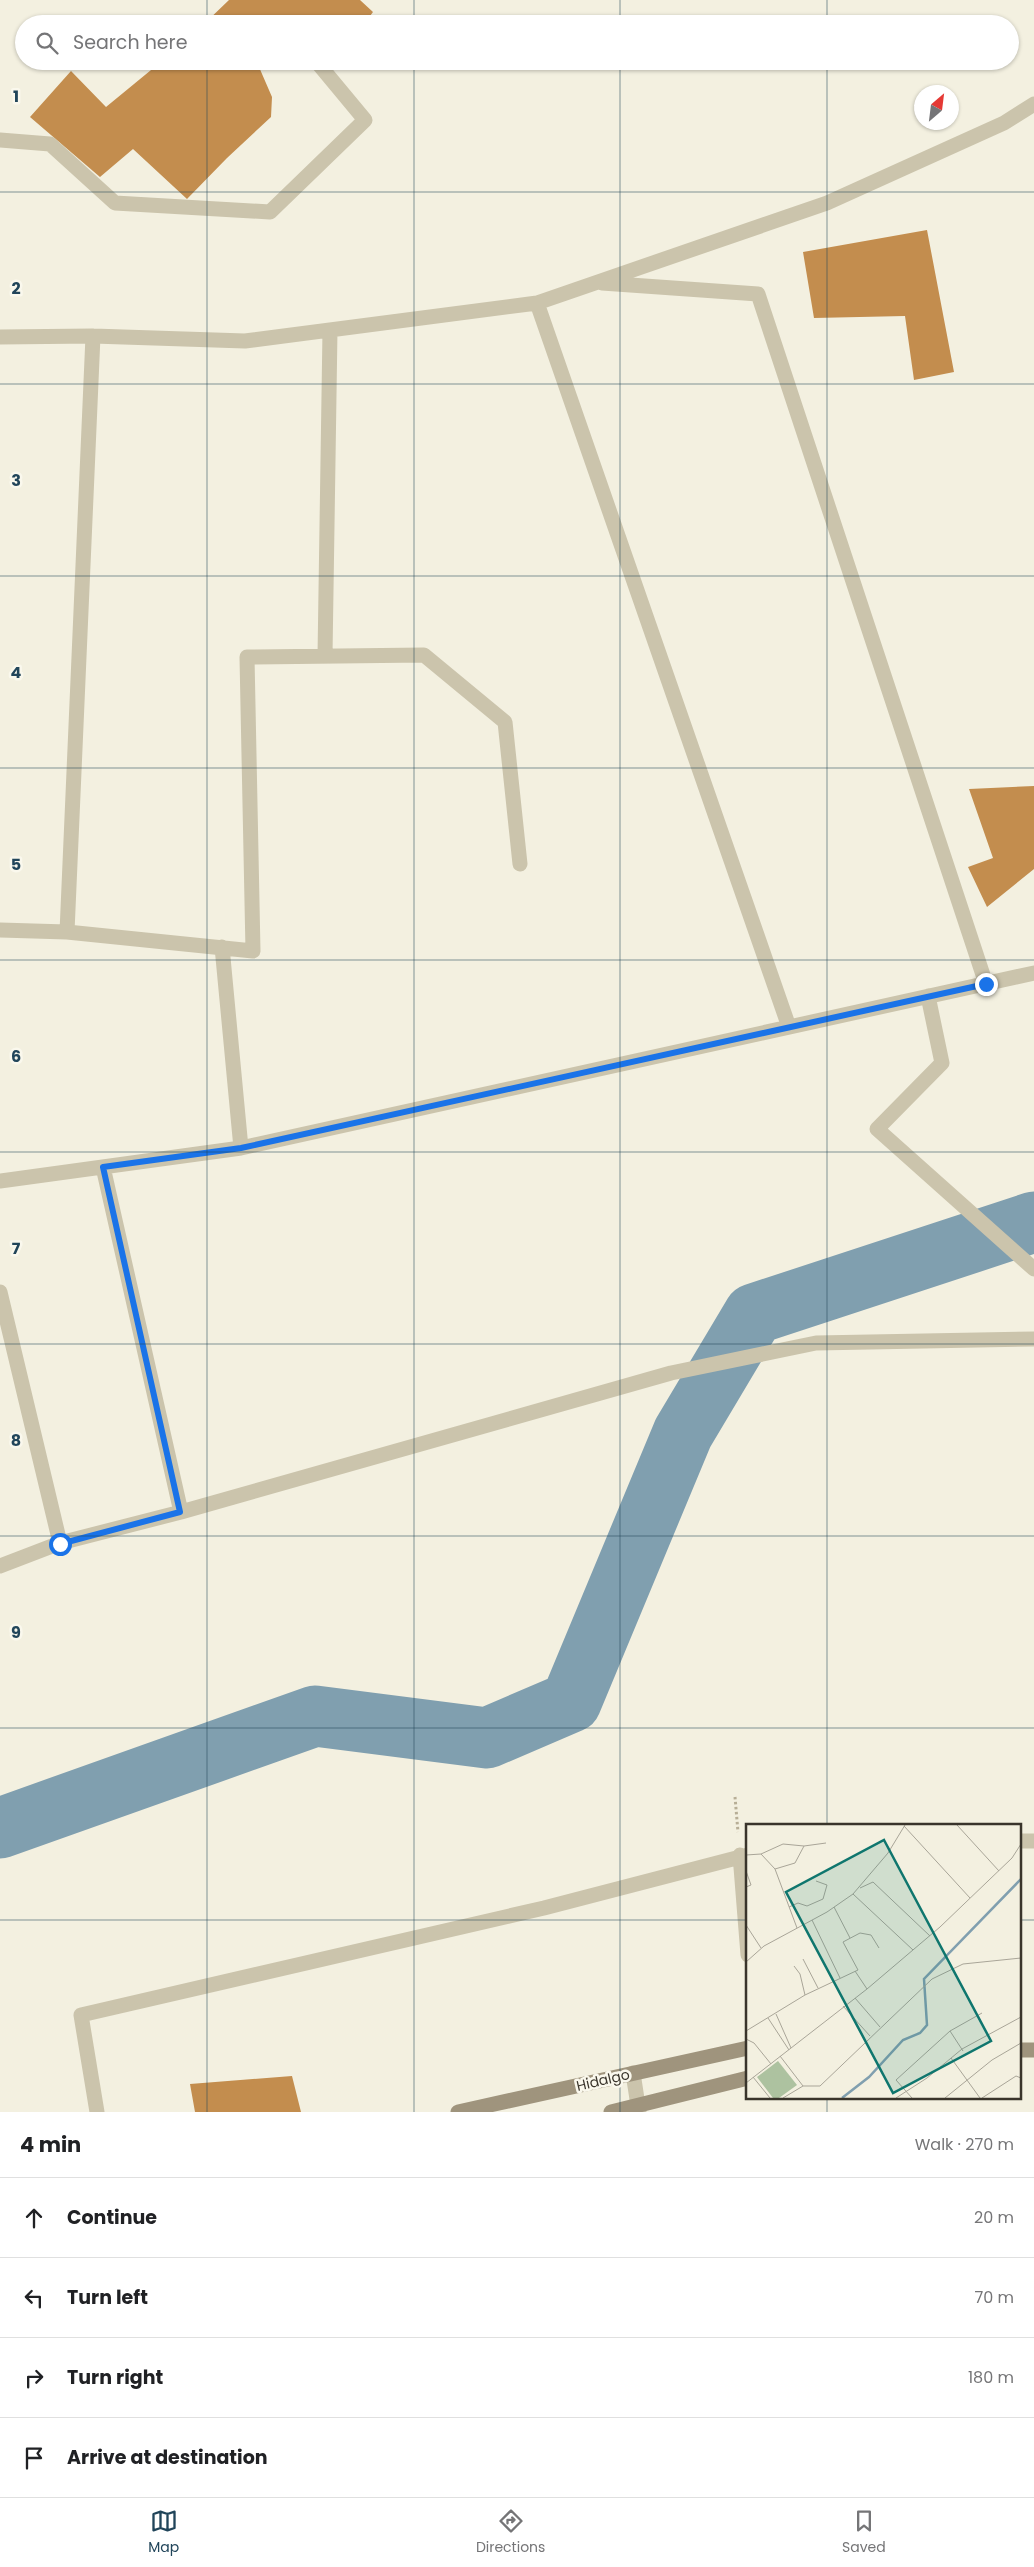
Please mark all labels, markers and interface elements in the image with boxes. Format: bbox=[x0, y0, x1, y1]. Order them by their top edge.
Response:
search box bbox=[15, 15, 1019, 70]
icon: search bbox=[33, 29, 61, 57]
text: Search here bbox=[73, 29, 187, 56]
text: 1 bbox=[13, 85, 19, 108]
north arrow bbox=[914, 85, 959, 130]
text: 2 bbox=[11, 277, 21, 300]
text: 3 bbox=[11, 469, 21, 492]
text: 4 bbox=[11, 661, 22, 684]
text: 5 bbox=[11, 853, 21, 876]
route end bbox=[975, 973, 998, 996]
text: 6 bbox=[11, 1045, 21, 1068]
text: 7 bbox=[12, 1237, 21, 1260]
text: 8 bbox=[11, 1429, 21, 1452]
route start bbox=[49, 1533, 72, 1556]
text: 9 bbox=[11, 1621, 21, 1644]
inset map bbox=[746, 1824, 1022, 2100]
street label: Hidalgo bbox=[574, 2064, 632, 2096]
text: 4 min bbox=[20, 2130, 81, 2159]
text: Walk · 270 m bbox=[915, 2133, 1014, 2156]
icon: ahead bbox=[20, 2204, 48, 2232]
text: Continue bbox=[67, 2204, 157, 2231]
text: 20 m bbox=[974, 2206, 1014, 2229]
icon: left bbox=[20, 2284, 48, 2312]
text: Turn left bbox=[67, 2284, 148, 2311]
text: 70 m bbox=[974, 2286, 1014, 2309]
icon: right bbox=[20, 2364, 48, 2392]
text: Turn right bbox=[67, 2364, 163, 2391]
text: 180 m bbox=[968, 2366, 1014, 2389]
icon: arrive bbox=[20, 2444, 48, 2472]
text: Arrive at destination bbox=[67, 2444, 268, 2471]
tab: Map bbox=[148, 2507, 179, 2558]
tab: Directions bbox=[476, 2507, 545, 2558]
tab: Saved bbox=[842, 2507, 886, 2558]

